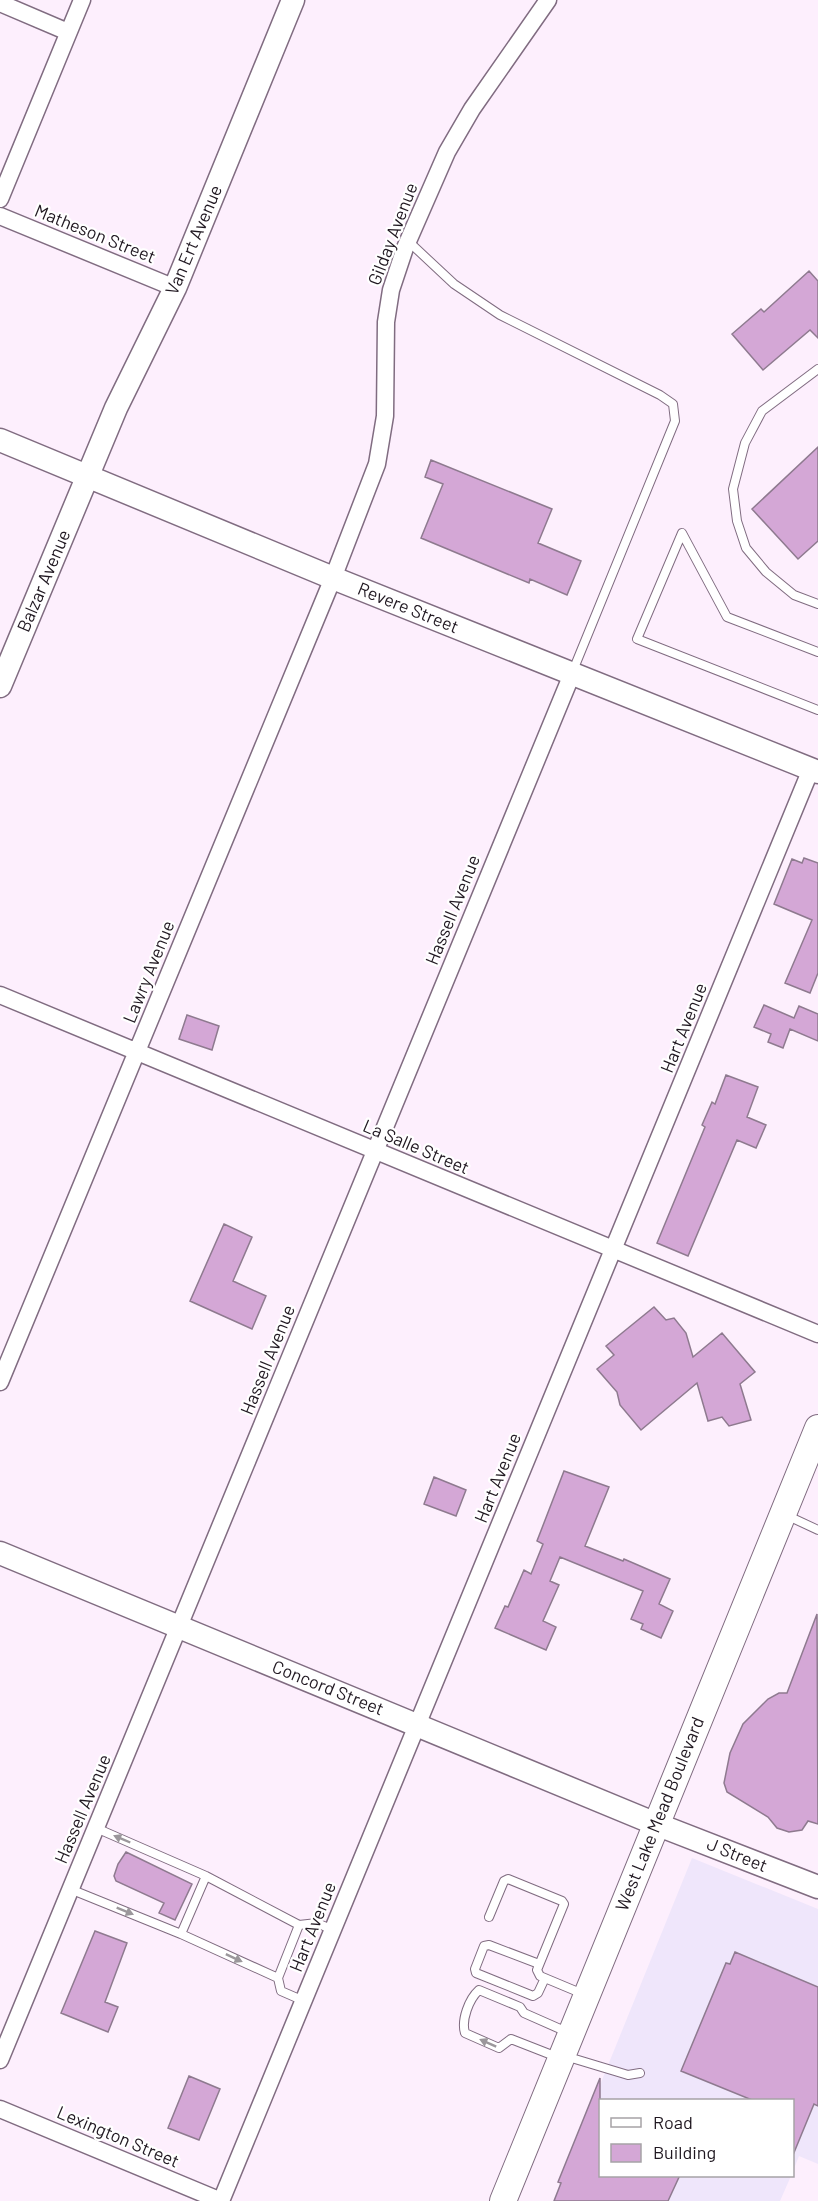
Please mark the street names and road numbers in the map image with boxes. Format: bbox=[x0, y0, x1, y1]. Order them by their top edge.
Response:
street label: Gilday Avenue bbox=[362, 179, 422, 288]
street label: Van Ert Avenue bbox=[160, 181, 226, 298]
street label: Matheson Street bbox=[32, 199, 159, 267]
street label: Balzar Avenue bbox=[12, 526, 75, 635]
street label: Revere Street bbox=[355, 577, 462, 637]
street label: Hassell Avenue bbox=[420, 851, 484, 968]
street label: Lawry Avenue bbox=[118, 917, 179, 1026]
street label: Hart Avenue bbox=[655, 979, 711, 1076]
street label: La Salle Street bbox=[360, 1114, 473, 1178]
street label: Hassell Avenue bbox=[235, 1301, 299, 1418]
street label: Hart Avenue bbox=[469, 1429, 525, 1526]
street label: Concord Street bbox=[269, 1655, 387, 1719]
street label: West Lake Mead Boulevard bbox=[610, 1713, 708, 1914]
street label: Hassell Avenue bbox=[49, 1751, 115, 1867]
street label: J Street bbox=[704, 1832, 771, 1876]
street label: Hart Avenue bbox=[284, 1878, 340, 1975]
street label: Lexington Street bbox=[54, 2100, 183, 2172]

